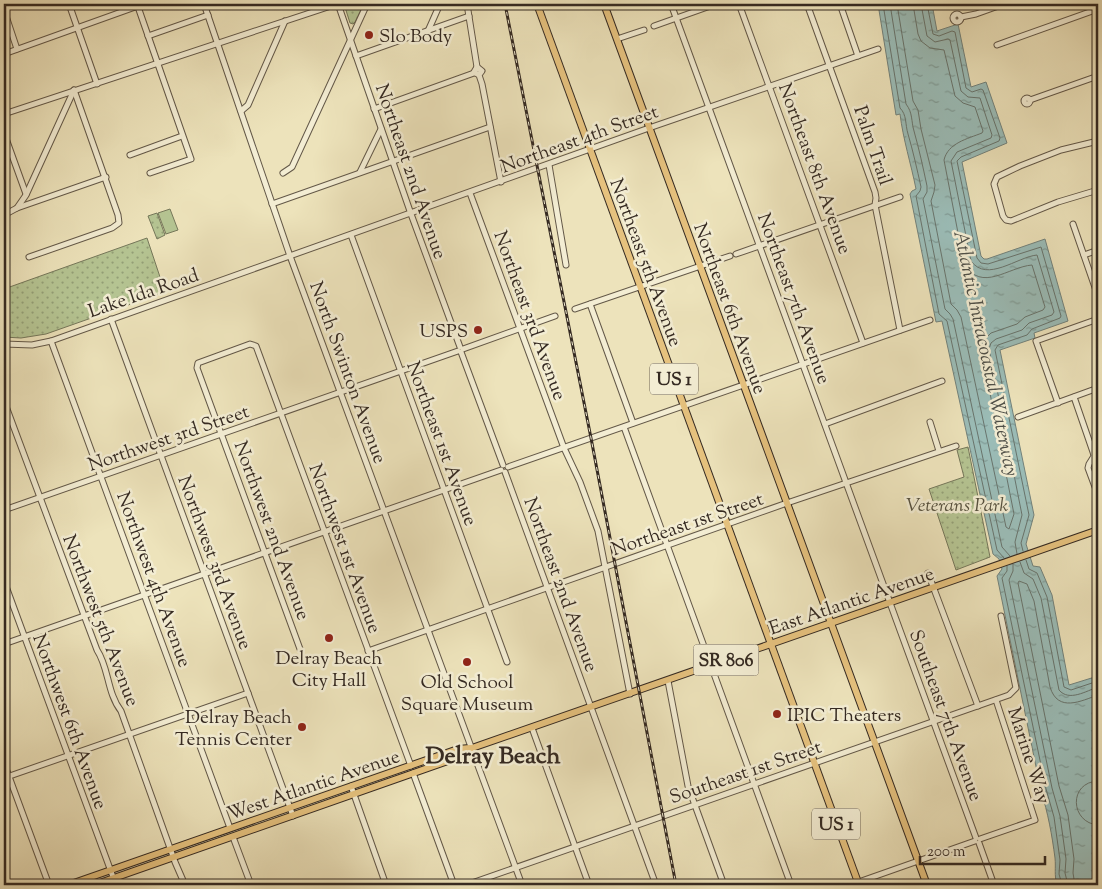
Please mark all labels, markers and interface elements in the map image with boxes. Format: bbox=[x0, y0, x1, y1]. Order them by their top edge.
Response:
place label: Slo Body bbox=[379, 24, 453, 51]
marker: Slo Body bbox=[363, 29, 375, 41]
street label: Northeast 8th Avenue bbox=[770, 80, 857, 258]
street label: Northeast 2nd Avenue bbox=[367, 81, 452, 263]
street label: Northeast 4th Street bbox=[497, 99, 663, 181]
street label: Palm Trail bbox=[845, 102, 898, 189]
street label: Northeast 5th Avenue bbox=[602, 175, 688, 351]
street label: Northeast 7th Avenue bbox=[749, 210, 836, 388]
street label: Northeast 6th Avenue bbox=[685, 220, 772, 398]
street label: Northeast 3rd Avenue bbox=[485, 227, 572, 404]
water label: Atlantic Intracoastal Waterway bbox=[944, 228, 1025, 479]
street label: Lake Ida Road bbox=[85, 263, 203, 326]
street label: North Swinton Avenue bbox=[301, 278, 392, 468]
place label: USPS bbox=[419, 319, 468, 346]
marker: USPS bbox=[472, 324, 484, 336]
street label: Northeast 1st Avenue bbox=[398, 358, 483, 530]
road number: US 1 bbox=[650, 364, 698, 394]
street label: Northwest 3rd Street bbox=[85, 399, 254, 480]
street label: Northwest 2nd Avenue bbox=[226, 438, 316, 624]
street label: Northwest 1st Avenue bbox=[300, 460, 387, 637]
street label: Northwest 3rd Avenue bbox=[170, 472, 258, 654]
street label: Northeast 1st Street bbox=[608, 487, 768, 564]
street label: Northwest 4th Avenue bbox=[108, 488, 197, 672]
park label: Veterans Park bbox=[906, 493, 1008, 520]
street label: Northeast 2nd Avenue bbox=[516, 494, 604, 676]
street label: Northwest 5th Avenue bbox=[54, 531, 145, 711]
street label: East Atlantic Avenue bbox=[766, 561, 938, 643]
street label: Southeast 7th Avenue bbox=[901, 626, 988, 805]
street label: Northwest 6th Avenue bbox=[24, 630, 113, 813]
marker: Delray Beach City Hall bbox=[323, 632, 335, 644]
road number: SR 806 bbox=[694, 644, 758, 676]
place label: Delray Beach City Hall bbox=[275, 646, 383, 695]
marker: Old School Square Museum bbox=[461, 656, 473, 668]
place label: Old School Square Museum bbox=[401, 670, 533, 719]
place label: IPIC Theaters bbox=[787, 703, 901, 730]
street label: Marine Way bbox=[999, 704, 1056, 808]
place label: Delray Beach Tennis Center bbox=[175, 705, 292, 754]
marker: IPIC Theaters bbox=[771, 708, 783, 720]
marker: Delray Beach Tennis Center bbox=[296, 721, 308, 733]
street label: Southeast 1st Street bbox=[666, 735, 826, 812]
district label: Delray Beach bbox=[425, 740, 561, 774]
street label: West Atlantic Avenue bbox=[224, 744, 404, 829]
road number: US 1 bbox=[812, 809, 860, 840]
scale bar bbox=[920, 834, 1044, 866]
text: 200 m bbox=[927, 842, 966, 863]

